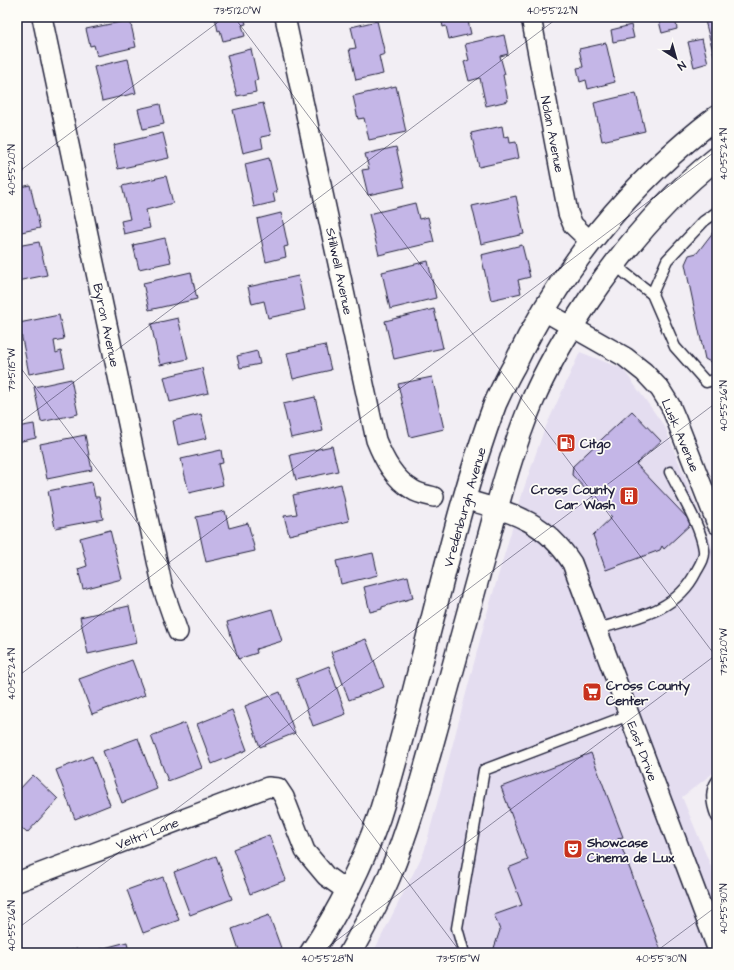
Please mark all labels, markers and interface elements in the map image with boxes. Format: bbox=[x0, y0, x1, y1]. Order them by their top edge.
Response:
text: 73°51'20"W bbox=[213, 4, 261, 18]
text: 40°55'22"N bbox=[526, 4, 578, 18]
north arrow bbox=[656, 38, 696, 78]
text: N bbox=[674, 58, 689, 74]
street label: Nolan Avenue bbox=[536, 94, 568, 174]
text: 40°55'24"N bbox=[717, 128, 731, 180]
text: 40°55'20"N bbox=[5, 144, 19, 196]
street label: Stillwell Avenue bbox=[321, 226, 357, 316]
street label: Byron Avenue bbox=[87, 282, 124, 369]
text: 73°51'15"W bbox=[5, 348, 19, 392]
text: 40°55'26"N bbox=[717, 380, 731, 432]
street label: Lusk Avenue bbox=[657, 396, 704, 475]
fuel station icon: Citgo bbox=[555, 432, 577, 454]
place label: Citgo bbox=[580, 435, 611, 455]
street label: Vredenburgh Avenue bbox=[439, 445, 492, 570]
place label: Cross County Car Wash bbox=[531, 481, 616, 514]
building icon: Cross County Car Wash bbox=[618, 485, 640, 507]
text: 73°51'20"W bbox=[717, 628, 731, 676]
text: 40°55'24"N bbox=[5, 648, 19, 700]
place label: Cross County Center bbox=[606, 677, 691, 710]
supermarket icon: Cross County Center bbox=[581, 681, 603, 703]
street label: East Drive bbox=[622, 719, 662, 784]
street label: Veltri Lane bbox=[113, 814, 181, 854]
place label: Showcase Cinema de Lux bbox=[586, 834, 675, 867]
theatre icon: Showcase Cinema de Lux bbox=[562, 838, 584, 860]
text: 40°55'30"N bbox=[717, 883, 731, 935]
text: 40°55'26"N bbox=[5, 900, 19, 952]
text: 40°55'28"N bbox=[301, 952, 353, 966]
text: 73°51'15"W bbox=[436, 952, 480, 966]
text: 40°55'30"N bbox=[635, 952, 687, 966]

